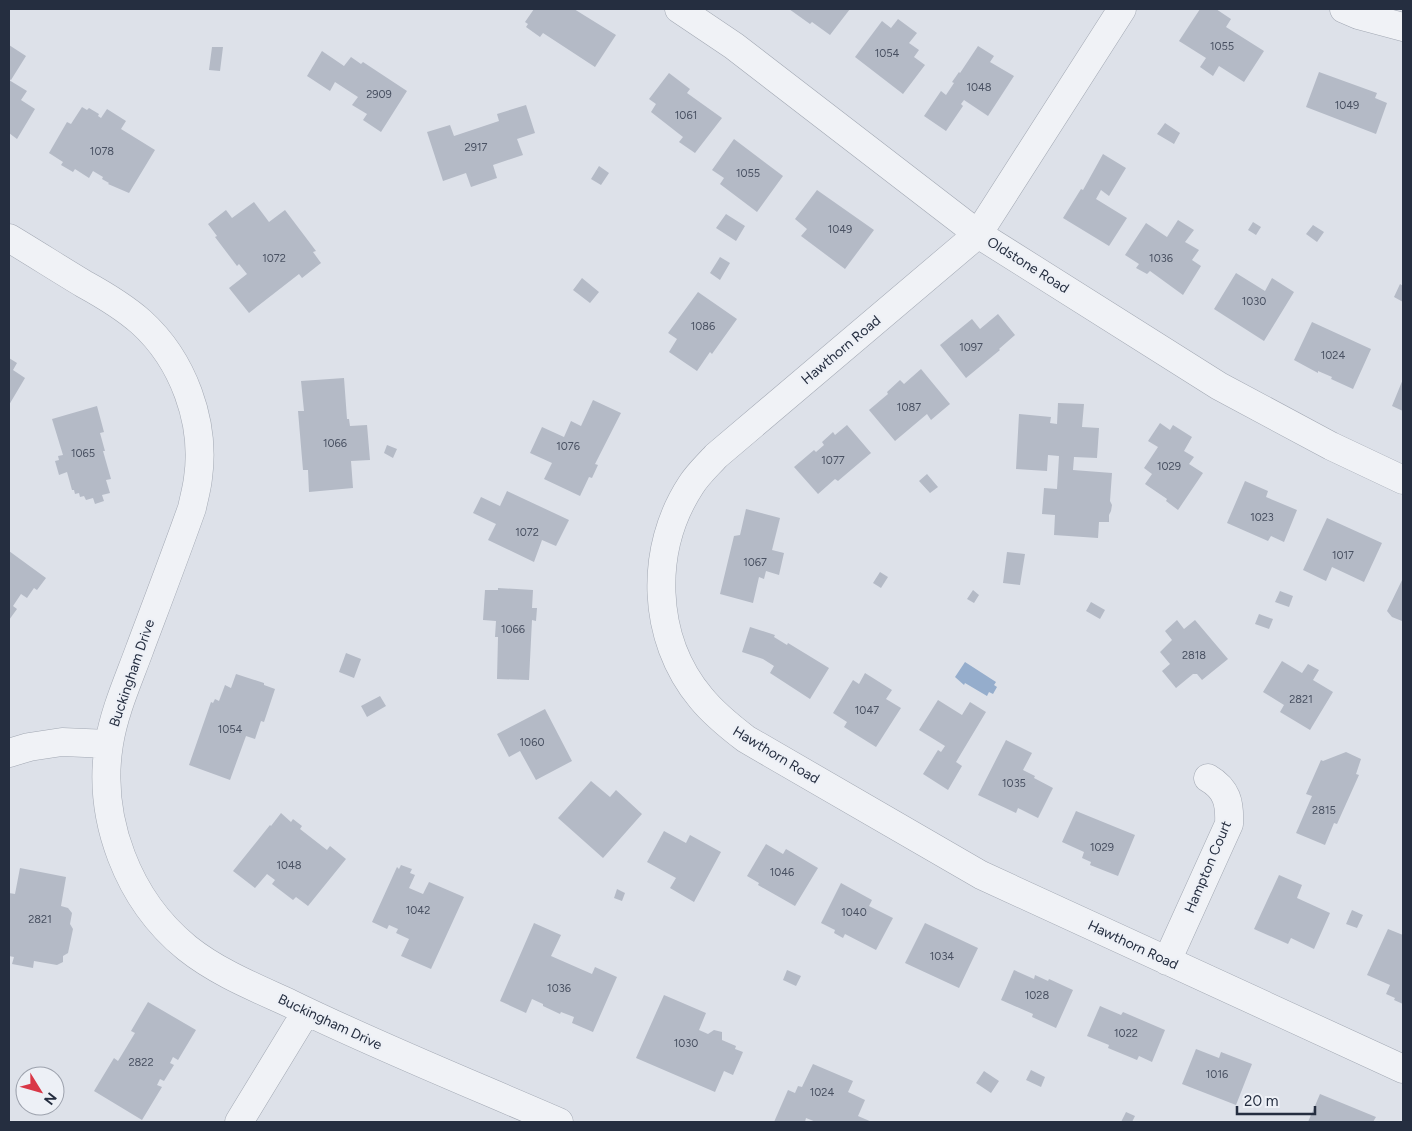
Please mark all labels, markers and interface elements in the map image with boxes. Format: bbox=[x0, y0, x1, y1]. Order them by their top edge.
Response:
house number: 1055 bbox=[1210, 40, 1234, 53]
house number: 1054 bbox=[875, 47, 900, 60]
house number: 1048 bbox=[966, 81, 992, 94]
house number: 2909 bbox=[366, 88, 392, 101]
house number: 1049 bbox=[1335, 99, 1359, 112]
house number: 1061 bbox=[675, 109, 697, 122]
house number: 2917 bbox=[465, 141, 488, 154]
house number: 1078 bbox=[90, 145, 114, 158]
house number: 1055 bbox=[736, 167, 760, 180]
house number: 1049 bbox=[828, 223, 852, 236]
street label: Oldstone Road bbox=[984, 233, 1072, 297]
house number: 1072 bbox=[262, 252, 286, 265]
house number: 1036 bbox=[1149, 252, 1173, 265]
house number: 1030 bbox=[1242, 295, 1266, 308]
street label: Hawthorn Road bbox=[798, 312, 884, 388]
house number: 1086 bbox=[691, 320, 715, 333]
house number: 1097 bbox=[959, 341, 983, 354]
house number: 1024 bbox=[1321, 349, 1345, 362]
house number: 1087 bbox=[897, 401, 921, 414]
house number: 1066 bbox=[323, 437, 347, 450]
house number: 1076 bbox=[556, 440, 580, 453]
house number: 1065 bbox=[71, 447, 95, 460]
house number: 1077 bbox=[821, 454, 845, 467]
house number: 1029 bbox=[1157, 460, 1181, 473]
house number: 1023 bbox=[1250, 511, 1274, 524]
house number: 1072 bbox=[515, 526, 539, 539]
house number: 1017 bbox=[1332, 549, 1354, 562]
house number: 1067 bbox=[743, 556, 767, 569]
street label: Buckingham Drive bbox=[106, 617, 158, 729]
house number: 1066 bbox=[501, 623, 525, 636]
house number: 2818 bbox=[1182, 649, 1206, 662]
house number: 2821 bbox=[1289, 693, 1313, 706]
house number: 1047 bbox=[855, 704, 879, 717]
street label: Hawthorn Road bbox=[730, 722, 822, 788]
house number: 1054 bbox=[218, 723, 243, 736]
house number: 1060 bbox=[520, 736, 544, 749]
house number: 1035 bbox=[1002, 777, 1026, 790]
house number: 2815 bbox=[1312, 804, 1336, 817]
street label: Hampton Court bbox=[1181, 818, 1235, 916]
house number: 1029 bbox=[1090, 841, 1114, 854]
house number: 1048 bbox=[276, 859, 302, 872]
house number: 1046 bbox=[770, 866, 794, 879]
house number: 1042 bbox=[406, 904, 430, 917]
house number: 1040 bbox=[841, 906, 867, 919]
house number: 2821 bbox=[28, 913, 52, 926]
street label: Hawthorn Road bbox=[1085, 917, 1181, 973]
house number: 1034 bbox=[930, 950, 954, 963]
house number: 1036 bbox=[547, 982, 571, 995]
house number: 1028 bbox=[1025, 989, 1049, 1002]
street label: Buckingham Drive bbox=[275, 990, 385, 1054]
house number: 1022 bbox=[1114, 1027, 1138, 1040]
house number: 1030 bbox=[674, 1037, 698, 1050]
house number: 2822 bbox=[128, 1056, 154, 1069]
north arrow bbox=[15, 1066, 65, 1116]
house number: 1016 bbox=[1206, 1068, 1228, 1081]
scale bar bbox=[1237, 1084, 1314, 1116]
house number: 1024 bbox=[810, 1086, 834, 1099]
text: N bbox=[40, 1089, 60, 1108]
text: 20 m bbox=[1244, 1092, 1278, 1110]

